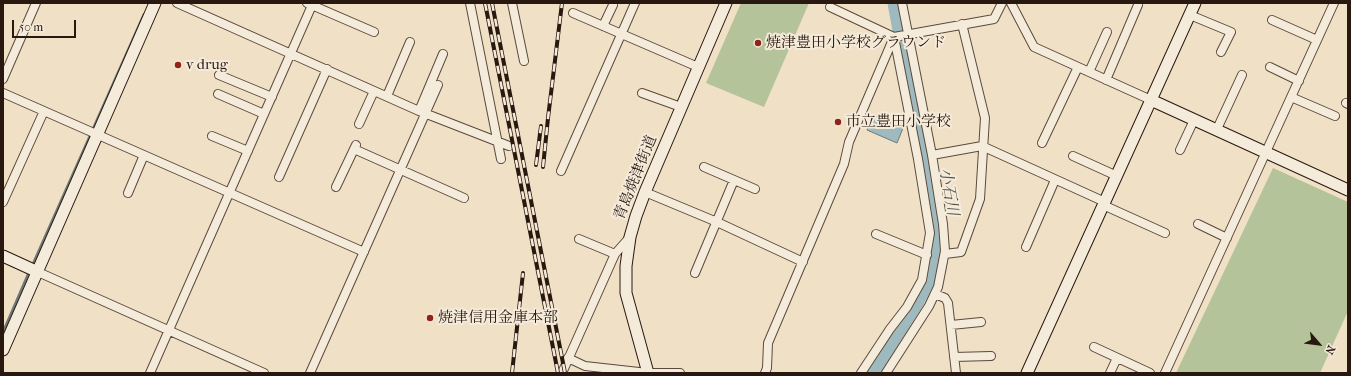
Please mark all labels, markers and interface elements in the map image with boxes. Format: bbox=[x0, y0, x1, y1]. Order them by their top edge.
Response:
scale bar bbox=[14, 12, 78, 38]
text: 50 m bbox=[19, 20, 43, 34]
place label: 焼津豊田小学校グラウンド bbox=[766, 34, 946, 52]
marker: 焼津豊田小学校グラウンド bbox=[753, 38, 763, 48]
place label: v drug bbox=[186, 56, 228, 74]
marker: v drug bbox=[173, 60, 183, 70]
place label: 市立豊田小学校 bbox=[846, 113, 951, 131]
marker: 市立豊田小学校 bbox=[833, 117, 843, 127]
street label: 青島焼津街道 bbox=[611, 133, 661, 223]
water label: 小石川 bbox=[934, 167, 962, 217]
place label: 焼津信用金庫本部 bbox=[438, 309, 558, 327]
marker: 焼津信用金庫本部 bbox=[425, 313, 435, 323]
north arrow bbox=[1299, 324, 1339, 364]
text: N bbox=[1322, 343, 1338, 357]

